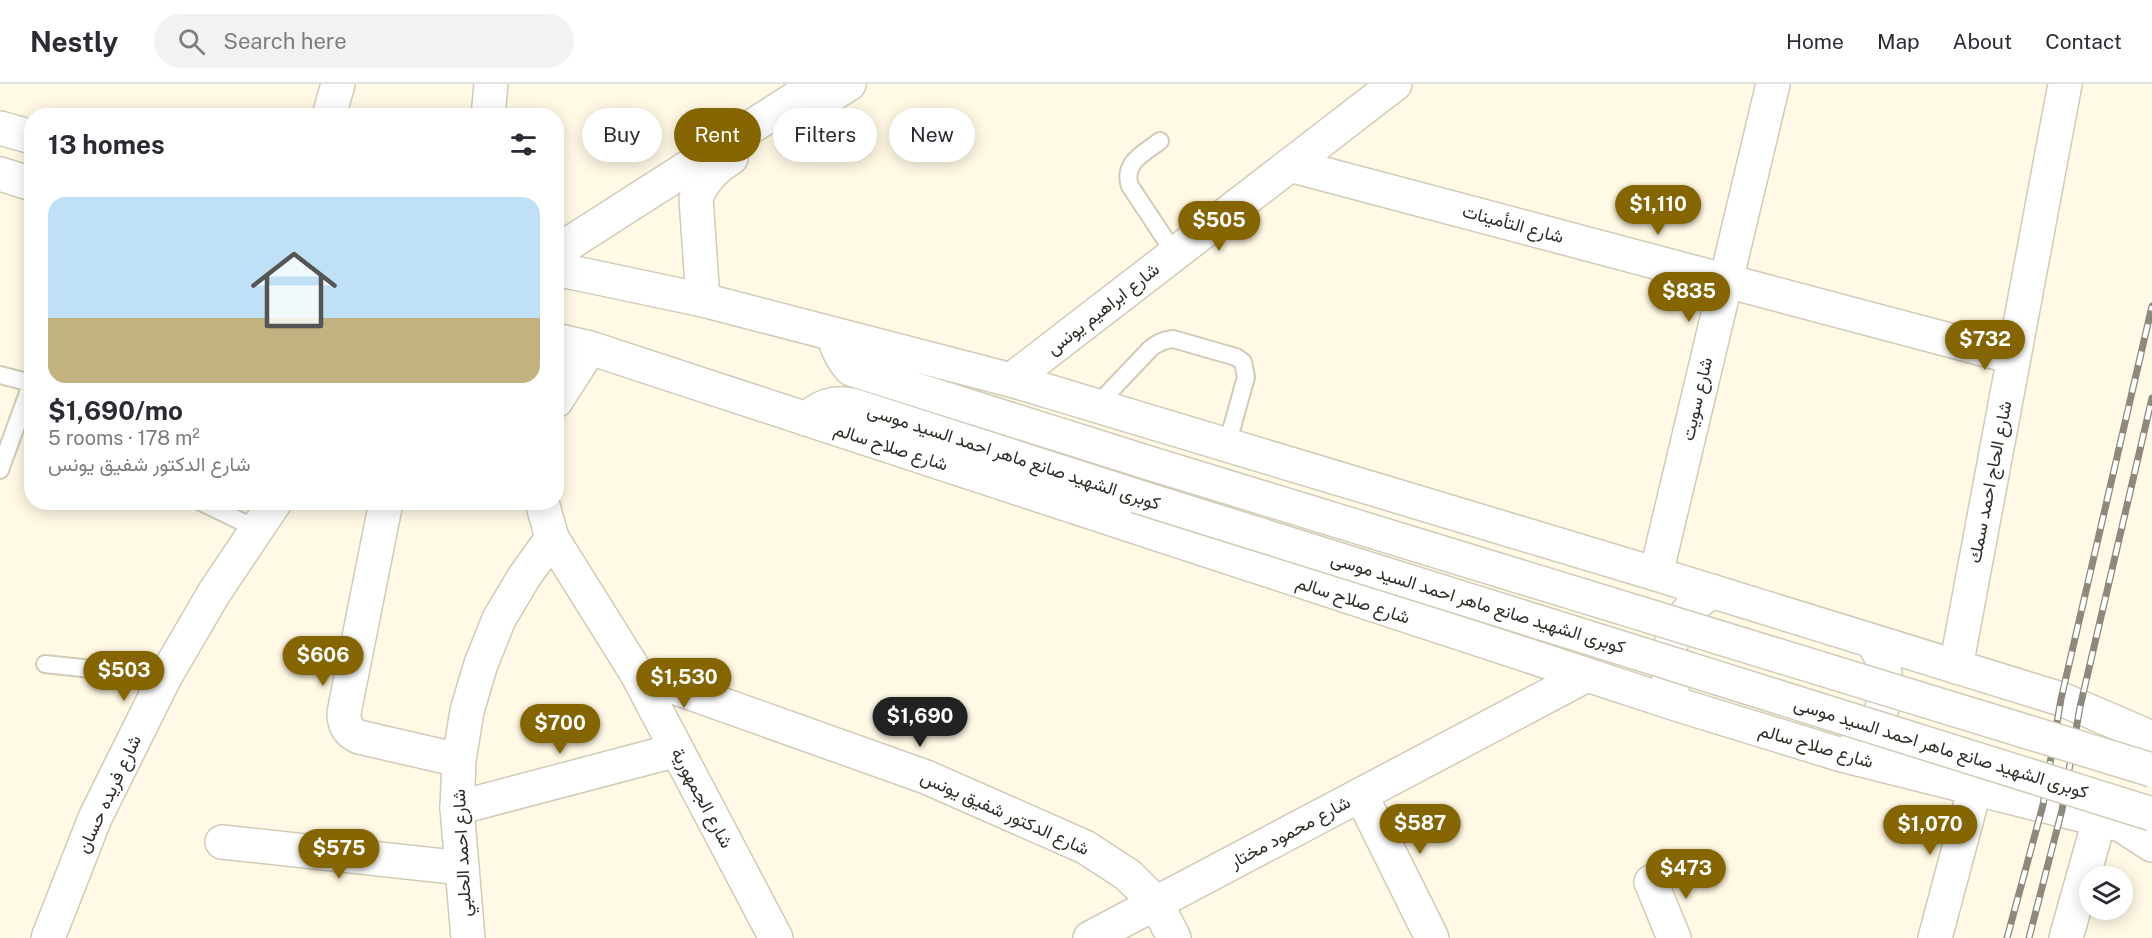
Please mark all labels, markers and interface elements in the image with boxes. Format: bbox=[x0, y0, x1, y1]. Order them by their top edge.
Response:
search box bbox=[154, 14, 574, 68]
text: Nestly bbox=[30, 25, 118, 58]
icon: search bbox=[175, 25, 208, 58]
text: Search here bbox=[223, 28, 347, 54]
text: Home bbox=[1786, 29, 1844, 54]
text: Map bbox=[1877, 29, 1920, 54]
text: About bbox=[1953, 29, 2012, 54]
text: Contact bbox=[2045, 29, 2122, 54]
chip: Buy bbox=[582, 108, 662, 162]
chip: Rent bbox=[674, 108, 761, 162]
chip: Filters bbox=[773, 108, 877, 162]
chip: New bbox=[889, 108, 975, 162]
icon: filters bbox=[507, 128, 540, 161]
text: 13 homes bbox=[48, 129, 165, 160]
pin: $1,110 bbox=[1609, 185, 1707, 236]
text: $1,110 bbox=[1629, 192, 1687, 216]
street label: شارع التأمينات bbox=[1460, 200, 1566, 249]
pin: $505 bbox=[1183, 201, 1255, 252]
text: $505 bbox=[1192, 208, 1246, 232]
icon: home bbox=[240, 236, 348, 344]
street label: شارع ابراهيم يونس bbox=[1042, 258, 1164, 361]
pin: $835 bbox=[1653, 272, 1725, 323]
text: $835 bbox=[1662, 279, 1716, 303]
pin: $732 bbox=[1949, 320, 2021, 371]
text: $732 bbox=[1959, 327, 2011, 351]
street label: شارع سويت bbox=[1677, 355, 1718, 443]
text: $1,690/mo bbox=[48, 395, 183, 426]
street label: كوبرى الشهيد صانع ماهر احمد السيد موسى bbox=[865, 399, 1163, 516]
street label: شارع الحاج احمد سمك bbox=[1963, 399, 2017, 565]
street label: شارع صلاح سالم bbox=[831, 418, 951, 477]
text: 5 rooms · 178 m² bbox=[48, 426, 200, 450]
text: شارع الدكتور شفيق يونس bbox=[48, 452, 250, 476]
street label: كوبرى الشهيد صانع ماهر احمد السيد موسى bbox=[1328, 548, 1628, 659]
street label: شارع صلاح سالم bbox=[1293, 571, 1413, 630]
pin: $606 bbox=[287, 636, 359, 687]
text: $606 bbox=[297, 643, 349, 667]
pin: $503 bbox=[88, 651, 160, 702]
text: $503 bbox=[97, 658, 151, 682]
pin: $1,530 bbox=[635, 658, 733, 709]
text: $1,530 bbox=[650, 665, 718, 689]
street label: كوبرى الشهيد صانع ماهر احمد السيد موسى bbox=[1791, 693, 2091, 804]
pin: $1,690 bbox=[871, 697, 969, 748]
pin: $700 bbox=[524, 704, 596, 755]
text: $1,690 bbox=[887, 704, 953, 728]
text: $700 bbox=[534, 711, 586, 735]
street label: شارع صلاح سالم bbox=[1756, 719, 1876, 774]
street label: شارع فريده حسان bbox=[72, 731, 147, 857]
street label: شارع الجمهورية bbox=[665, 744, 738, 852]
street label: شارع الدكتور شفيق يونس bbox=[917, 766, 1093, 861]
street label: شارع احمد الحلبي bbox=[448, 788, 480, 917]
street label: شارع محمود مختار bbox=[1225, 791, 1355, 874]
pin: $587 bbox=[1384, 804, 1456, 855]
pin: $1,070 bbox=[1881, 805, 1979, 856]
text: $587 bbox=[1394, 811, 1446, 835]
text: $1,070 bbox=[1897, 812, 1963, 836]
pin: $575 bbox=[303, 829, 375, 880]
text: $575 bbox=[312, 836, 366, 860]
pin: $473 bbox=[1650, 849, 1722, 900]
text: $473 bbox=[1660, 856, 1712, 880]
map controls bbox=[2079, 866, 2133, 920]
button: layers bbox=[2079, 866, 2133, 920]

